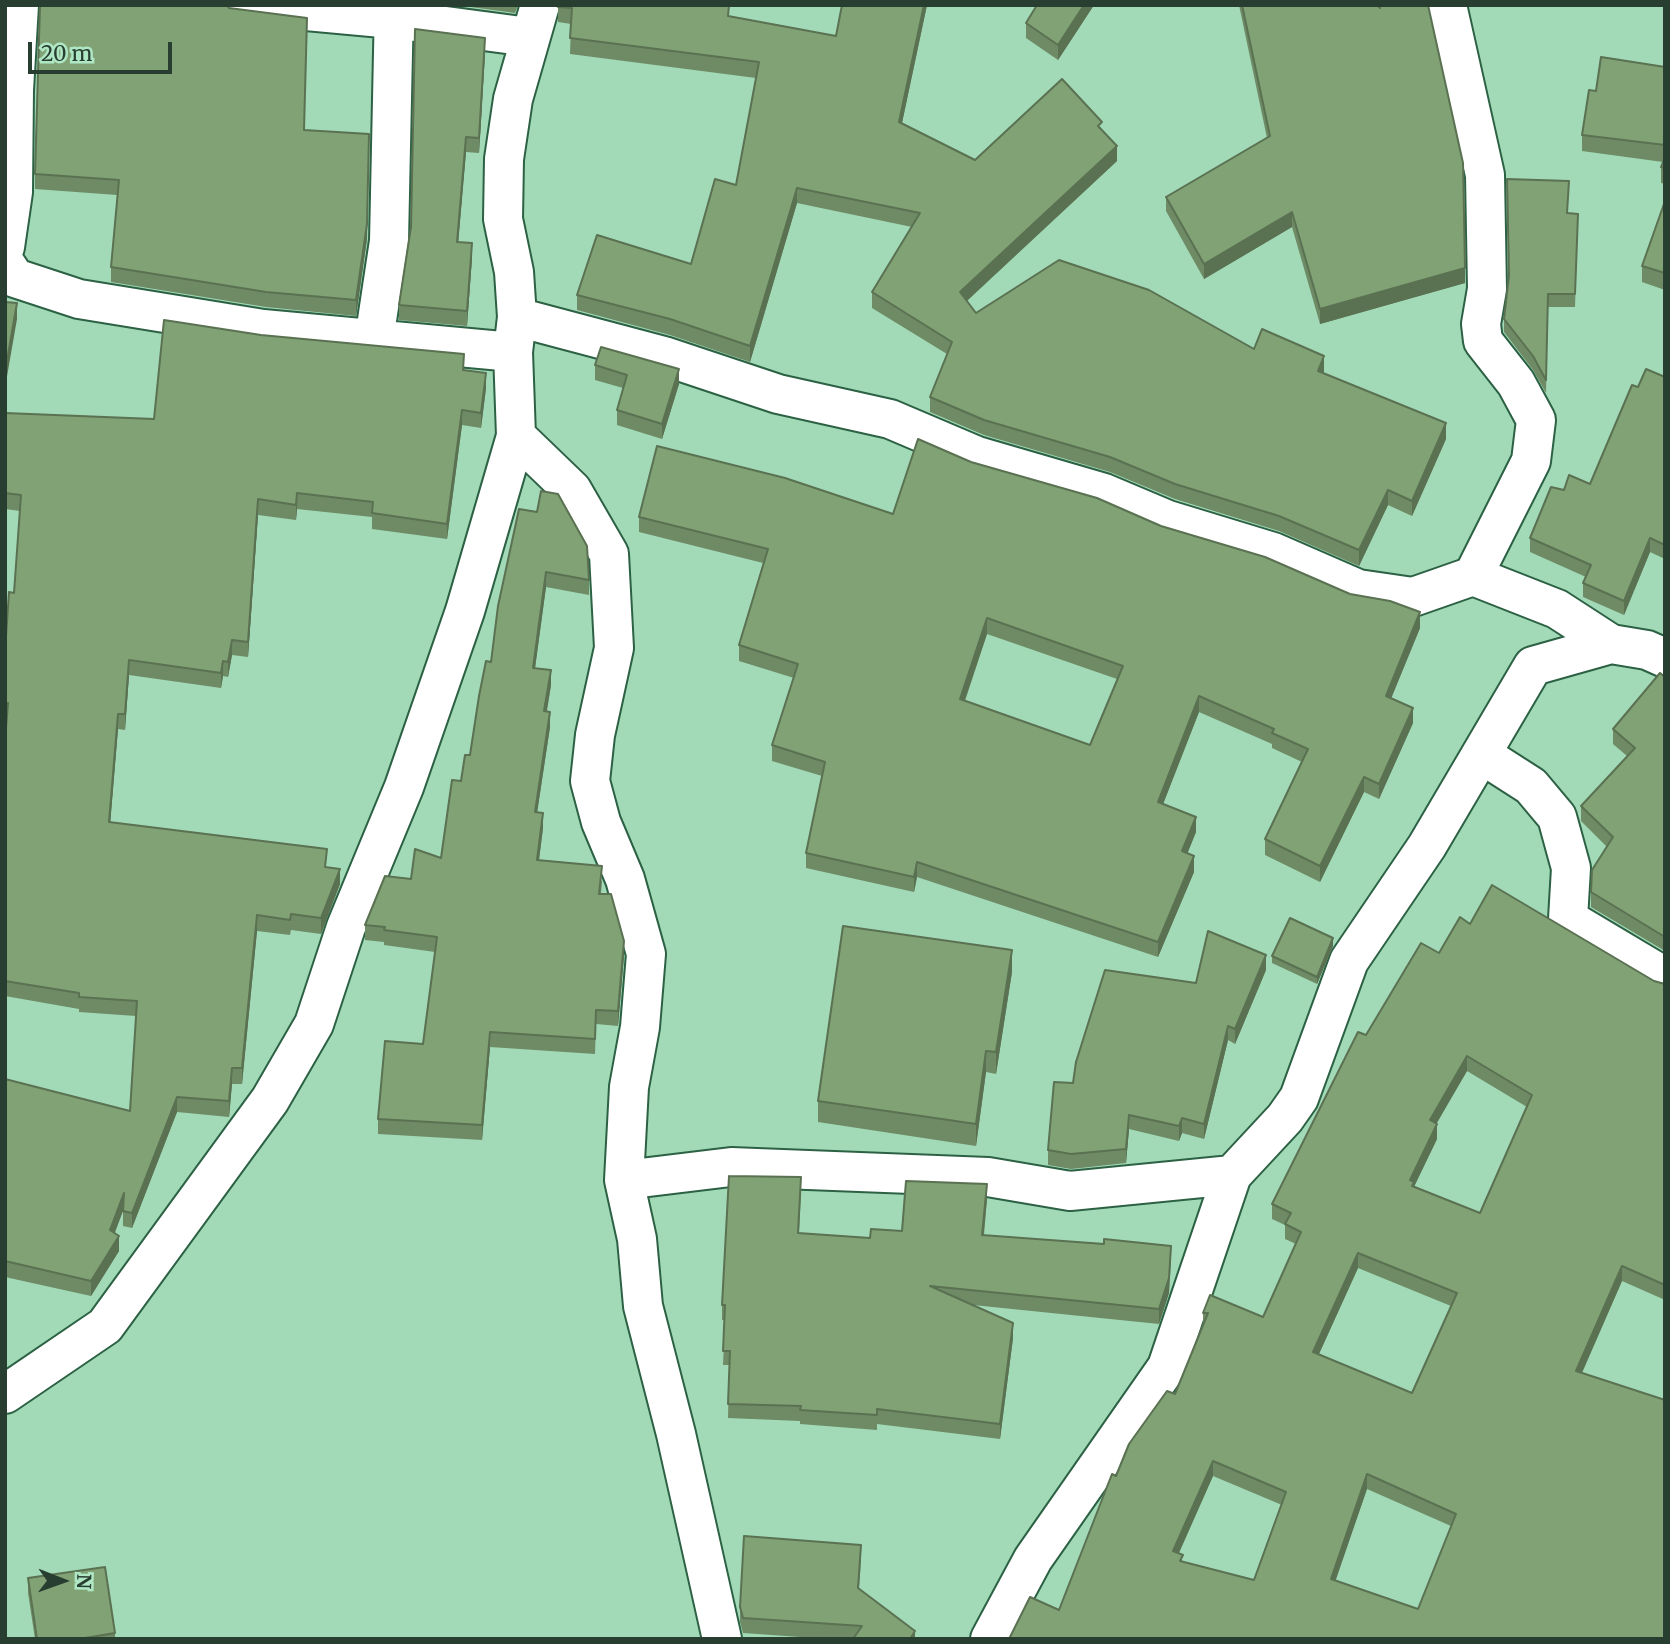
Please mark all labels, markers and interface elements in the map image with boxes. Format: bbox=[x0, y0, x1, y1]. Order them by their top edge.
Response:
scale bar bbox=[32, 28, 175, 72]
text: 20 m bbox=[41, 40, 92, 67]
north arrow bbox=[28, 1546, 98, 1616]
text: N bbox=[72, 1574, 96, 1589]

